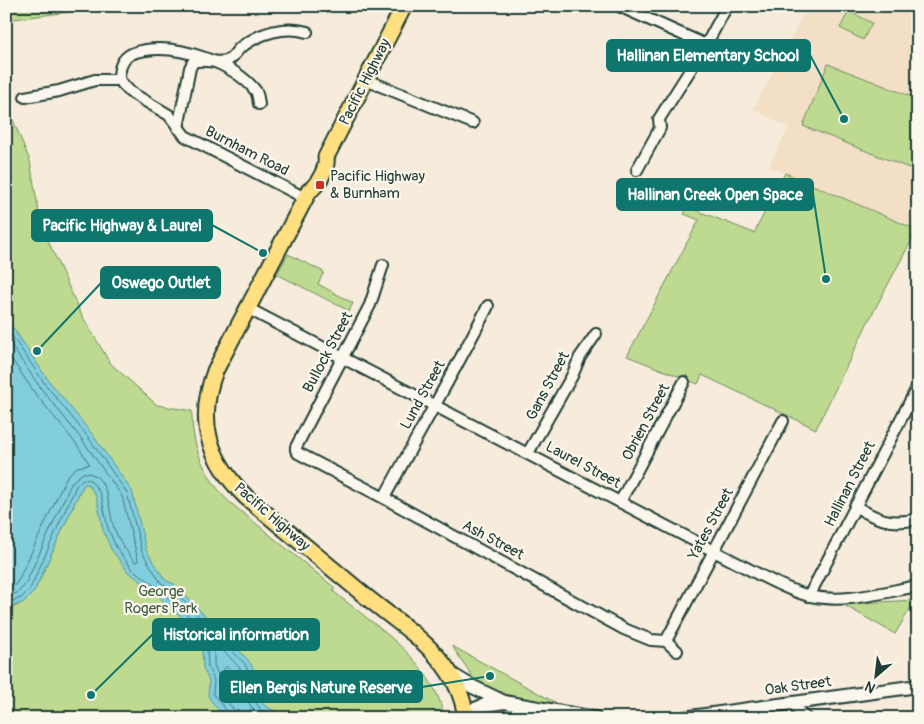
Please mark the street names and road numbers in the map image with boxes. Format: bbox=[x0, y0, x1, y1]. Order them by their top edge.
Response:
street label: Pacific Highway bbox=[335, 35, 395, 129]
street label: Burnham Road bbox=[202, 122, 292, 180]
street label: Bullock Street bbox=[299, 307, 358, 396]
street label: Gans Street bbox=[522, 347, 575, 424]
street label: Lund Street bbox=[396, 356, 450, 433]
street label: Obrien Street bbox=[618, 379, 675, 464]
street label: Laurel Street bbox=[542, 437, 625, 493]
street label: Hallinan Street bbox=[820, 437, 880, 530]
street label: Pacific Highway bbox=[230, 479, 315, 556]
street label: Yates Street bbox=[684, 484, 738, 564]
street label: Ash Street bbox=[459, 516, 528, 565]
street label: Oak Street bbox=[764, 672, 833, 700]

